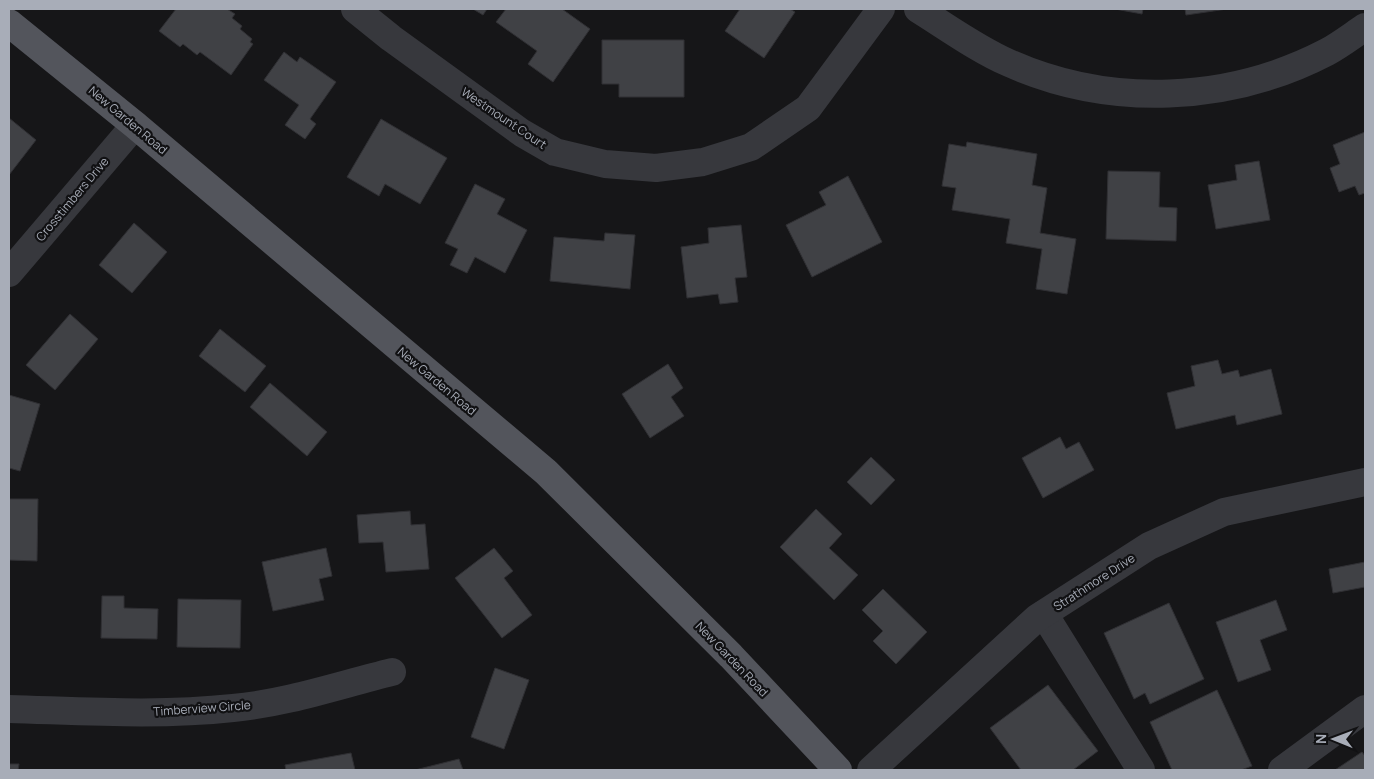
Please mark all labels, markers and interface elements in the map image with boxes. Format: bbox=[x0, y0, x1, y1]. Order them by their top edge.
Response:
street label: New Garden Road bbox=[85, 82, 171, 158]
street label: Westmount Court bbox=[458, 83, 550, 153]
street label: Crosstimbers Drive bbox=[32, 153, 112, 245]
street label: New Garden Road bbox=[394, 343, 480, 419]
street label: Strathmore Drive bbox=[1050, 549, 1138, 615]
street label: New Garden Road bbox=[692, 618, 772, 700]
street label: Timberview Circle bbox=[153, 696, 251, 720]
north arrow bbox=[1309, 714, 1359, 764]
text: N bbox=[1311, 734, 1330, 744]

